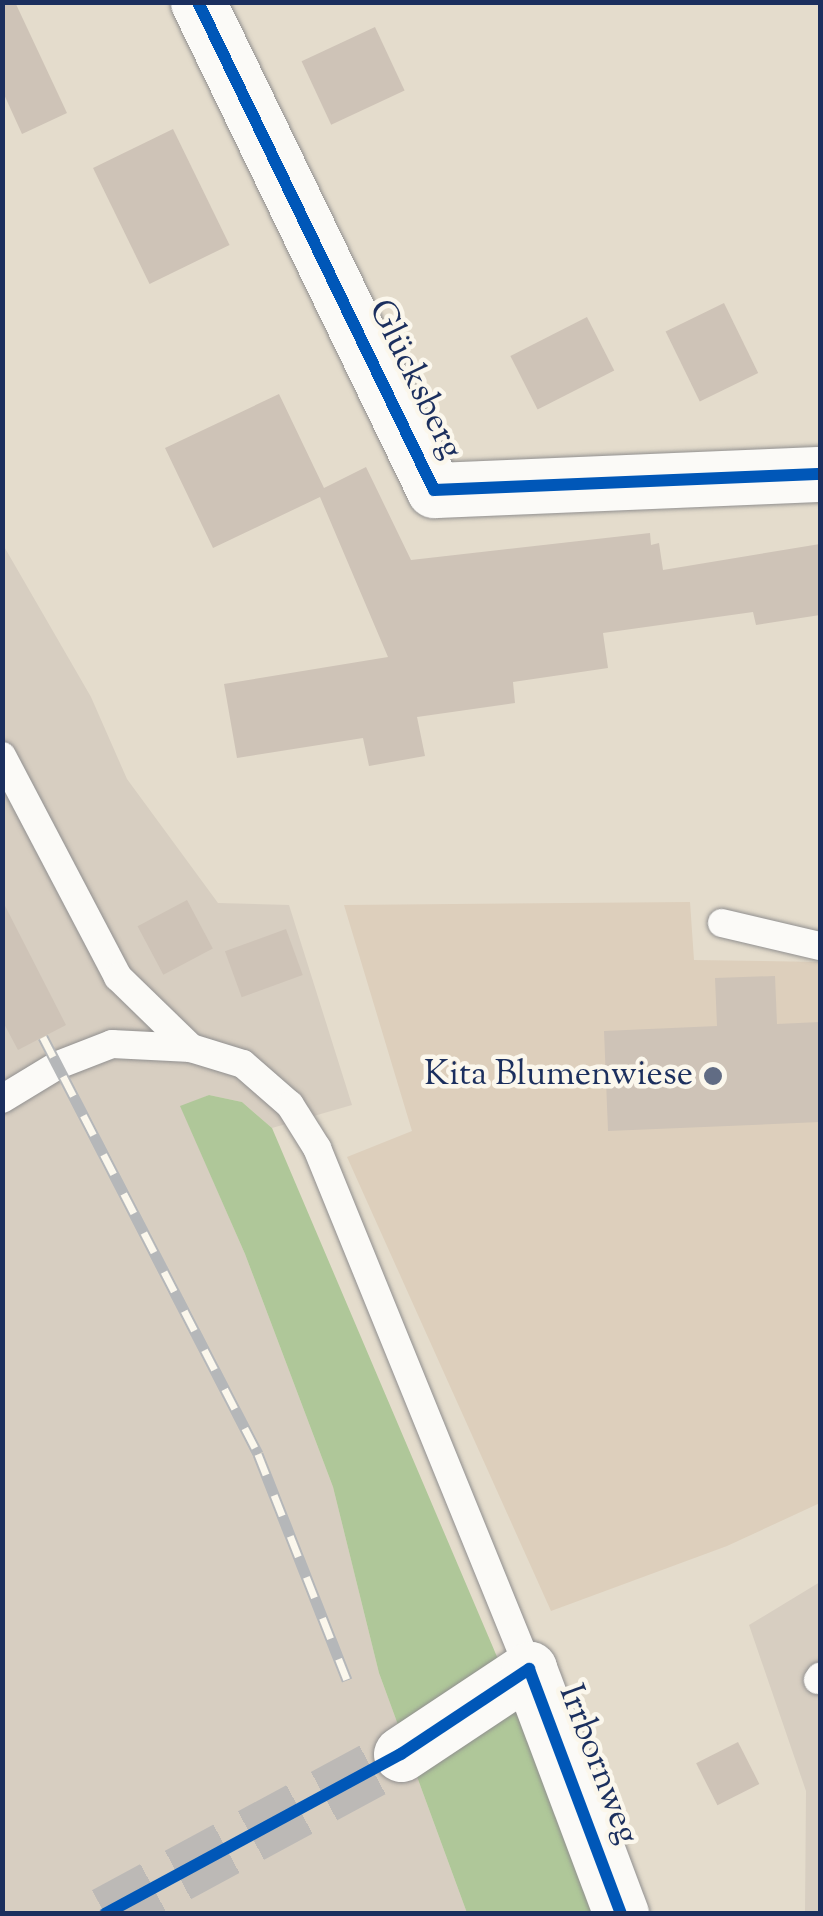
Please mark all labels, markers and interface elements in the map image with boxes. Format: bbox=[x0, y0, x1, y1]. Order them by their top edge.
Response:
street label: Glücksberg bbox=[357, 294, 471, 466]
place label: Kita Blumenwiese bbox=[424, 1055, 693, 1097]
marker: Kita Blumenwiese bbox=[702, 1065, 724, 1087]
street label: Irrbornweg bbox=[547, 1680, 647, 1850]

